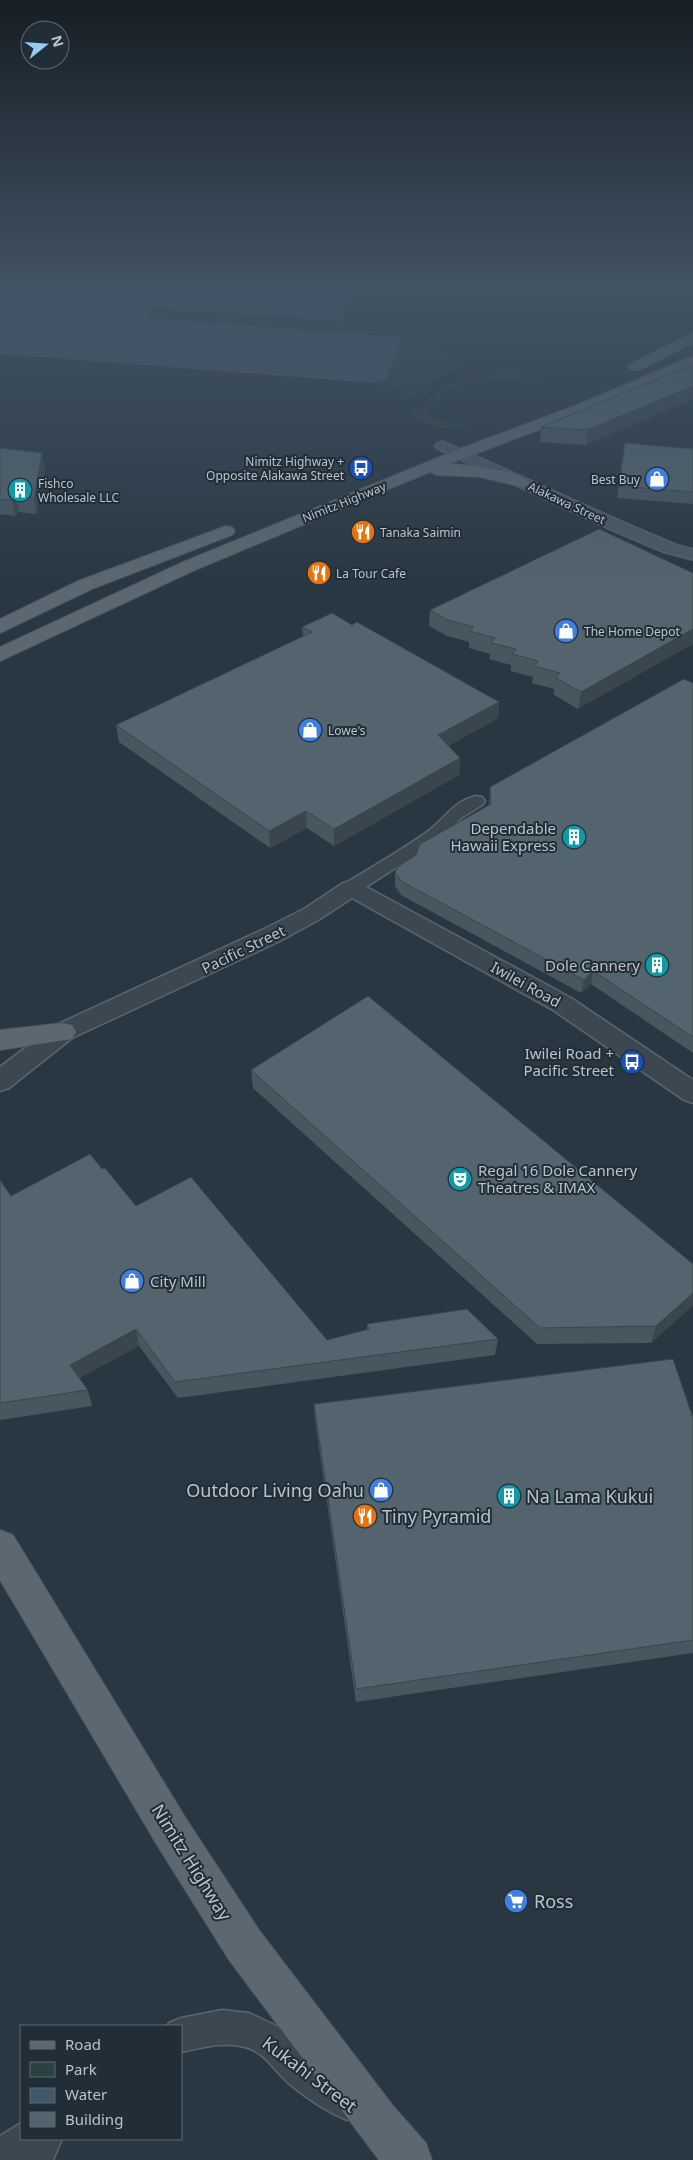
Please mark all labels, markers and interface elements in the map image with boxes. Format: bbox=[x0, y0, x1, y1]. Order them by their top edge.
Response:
north arrow bbox=[20, 20, 70, 70]
text: N bbox=[47, 33, 69, 49]
place label: Nimitz Highway + Opposite Alakawa Street bbox=[206, 453, 345, 484]
bus stop icon: Nimitz Highway + Opposite Alakawa Street bbox=[348, 455, 374, 481]
shop icon: Best Buy bbox=[644, 466, 670, 492]
place label: Best Buy bbox=[591, 471, 641, 488]
place label: Fishco Wholesale LLC bbox=[38, 475, 120, 506]
building icon: Fishco Wholesale LLC bbox=[7, 477, 33, 503]
street label: Nimitz Highway bbox=[300, 477, 389, 526]
street label: Alakawa Street bbox=[526, 478, 609, 529]
restaurant icon: Tanaka Saimin bbox=[350, 519, 376, 545]
place label: Tanaka Saimin bbox=[380, 524, 461, 541]
restaurant icon: La Tour Cafe bbox=[306, 560, 332, 586]
place label: La Tour Cafe bbox=[336, 565, 406, 582]
shop icon: The Home Depot bbox=[553, 618, 579, 644]
place label: The Home Depot bbox=[584, 623, 680, 640]
shop icon: Lowe's bbox=[297, 717, 323, 743]
place label: Lowe's bbox=[328, 722, 366, 739]
place label: Dependable Hawaii Express bbox=[450, 818, 556, 855]
building icon: Dependable Hawaii Express bbox=[561, 824, 587, 850]
street label: Pacific Street bbox=[198, 920, 289, 978]
building icon: Dole Cannery bbox=[644, 952, 670, 978]
place label: Dole Cannery bbox=[545, 955, 640, 975]
street label: Iwilei Road bbox=[488, 957, 564, 1011]
place label: Iwilei Road + Pacific Street bbox=[523, 1043, 615, 1080]
bus stop icon: Iwilei Road + Pacific Street bbox=[619, 1049, 645, 1075]
place label: Regal 16 Dole Cannery Theatres & IMAX bbox=[478, 1160, 638, 1197]
theatre icon: Regal 16 Dole Cannery Theatres & IMAX bbox=[447, 1166, 473, 1192]
shop icon: City Mill bbox=[119, 1268, 145, 1294]
place label: City Mill bbox=[150, 1271, 206, 1291]
shop icon: Outdoor Living Oahu bbox=[368, 1477, 394, 1503]
place label: Outdoor Living Oahu bbox=[186, 1478, 364, 1502]
building icon: Na Lama Kukui bbox=[496, 1483, 522, 1509]
place label: Na Lama Kukui bbox=[526, 1484, 653, 1508]
restaurant icon: Tiny Pyramid bbox=[352, 1503, 378, 1529]
place label: Tiny Pyramid bbox=[382, 1504, 491, 1528]
street label: Nimitz Highway bbox=[147, 1799, 238, 1925]
supermarket icon: Ross bbox=[503, 1888, 529, 1914]
place label: Ross bbox=[534, 1889, 573, 1913]
legend bbox=[20, 2025, 182, 2140]
street label: Kukahi Street bbox=[258, 2031, 363, 2118]
text: Road bbox=[65, 2034, 101, 2054]
text: Park bbox=[65, 2059, 97, 2079]
text: Water bbox=[65, 2084, 107, 2104]
text: Building bbox=[65, 2109, 123, 2129]

